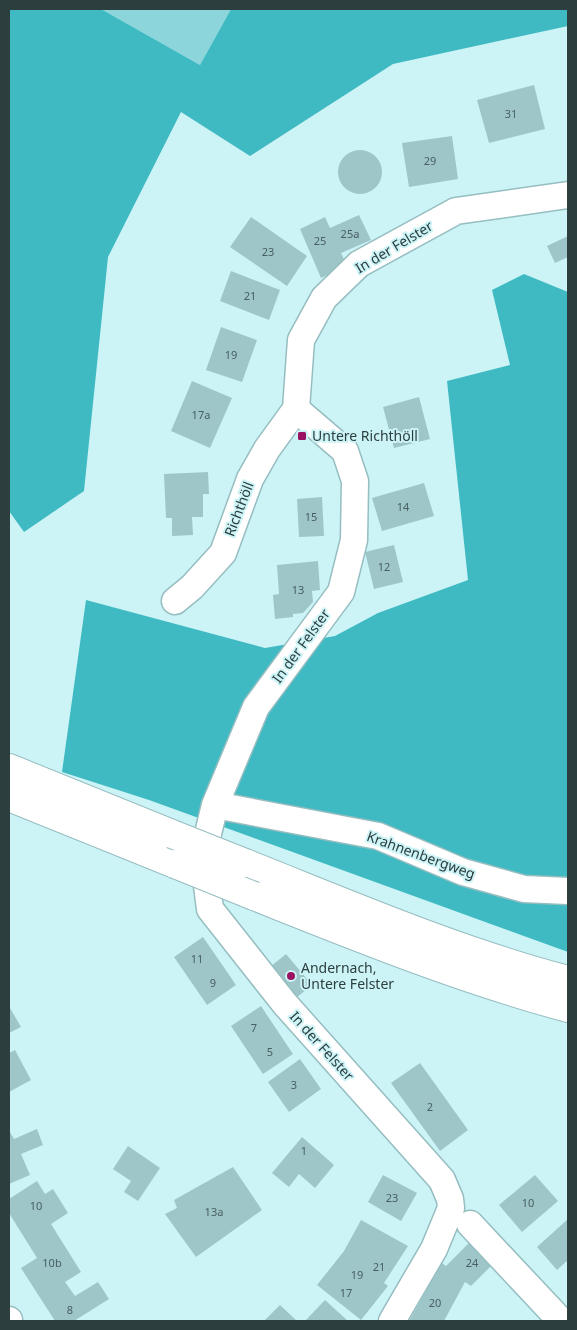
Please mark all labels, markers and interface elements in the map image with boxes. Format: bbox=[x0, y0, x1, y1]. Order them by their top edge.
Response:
house number: 31 bbox=[505, 106, 517, 121]
house number: 29 bbox=[424, 153, 436, 168]
street label: In der Felster bbox=[351, 216, 436, 277]
house number: 25a bbox=[341, 226, 359, 241]
house number: 25 bbox=[314, 233, 326, 248]
house number: 23 bbox=[262, 244, 274, 259]
house number: 21 bbox=[244, 288, 256, 303]
house number: 19 bbox=[225, 347, 237, 362]
house number: 17a bbox=[192, 407, 210, 422]
place label: Untere Richthöll bbox=[312, 426, 418, 445]
marker: Untere Richthöll bbox=[296, 430, 308, 442]
street label: Richthöll bbox=[219, 479, 258, 539]
house number: 14 bbox=[397, 499, 410, 514]
house number: 15 bbox=[305, 509, 317, 524]
house number: 12 bbox=[378, 559, 390, 574]
house number: 13 bbox=[292, 582, 304, 597]
street label: In der Felster bbox=[267, 605, 334, 687]
street label: Krahnenbergweg bbox=[364, 826, 478, 883]
house number: 11 bbox=[191, 951, 203, 966]
place label: Andernach, Untere Felster bbox=[301, 958, 394, 993]
marker: Andernach, Untere Felster bbox=[285, 970, 297, 982]
house number: 9 bbox=[210, 975, 216, 990]
street label: In der Felster bbox=[286, 1007, 359, 1085]
house number: 7 bbox=[251, 1020, 257, 1035]
house number: 5 bbox=[267, 1044, 273, 1059]
house number: 3 bbox=[291, 1077, 297, 1092]
house number: 2 bbox=[427, 1099, 433, 1114]
house number: 1 bbox=[301, 1143, 307, 1158]
house number: 23 bbox=[386, 1190, 398, 1205]
house number: 10 bbox=[522, 1195, 534, 1210]
house number: 10 bbox=[30, 1198, 42, 1213]
house number: 13a bbox=[205, 1204, 223, 1219]
house number: 10b bbox=[42, 1255, 62, 1270]
house number: 24 bbox=[466, 1255, 479, 1270]
house number: 21 bbox=[373, 1259, 385, 1274]
house number: 19 bbox=[351, 1267, 363, 1282]
house number: 17 bbox=[340, 1285, 352, 1300]
house number: 20 bbox=[429, 1295, 441, 1310]
house number: 8 bbox=[67, 1302, 73, 1317]

